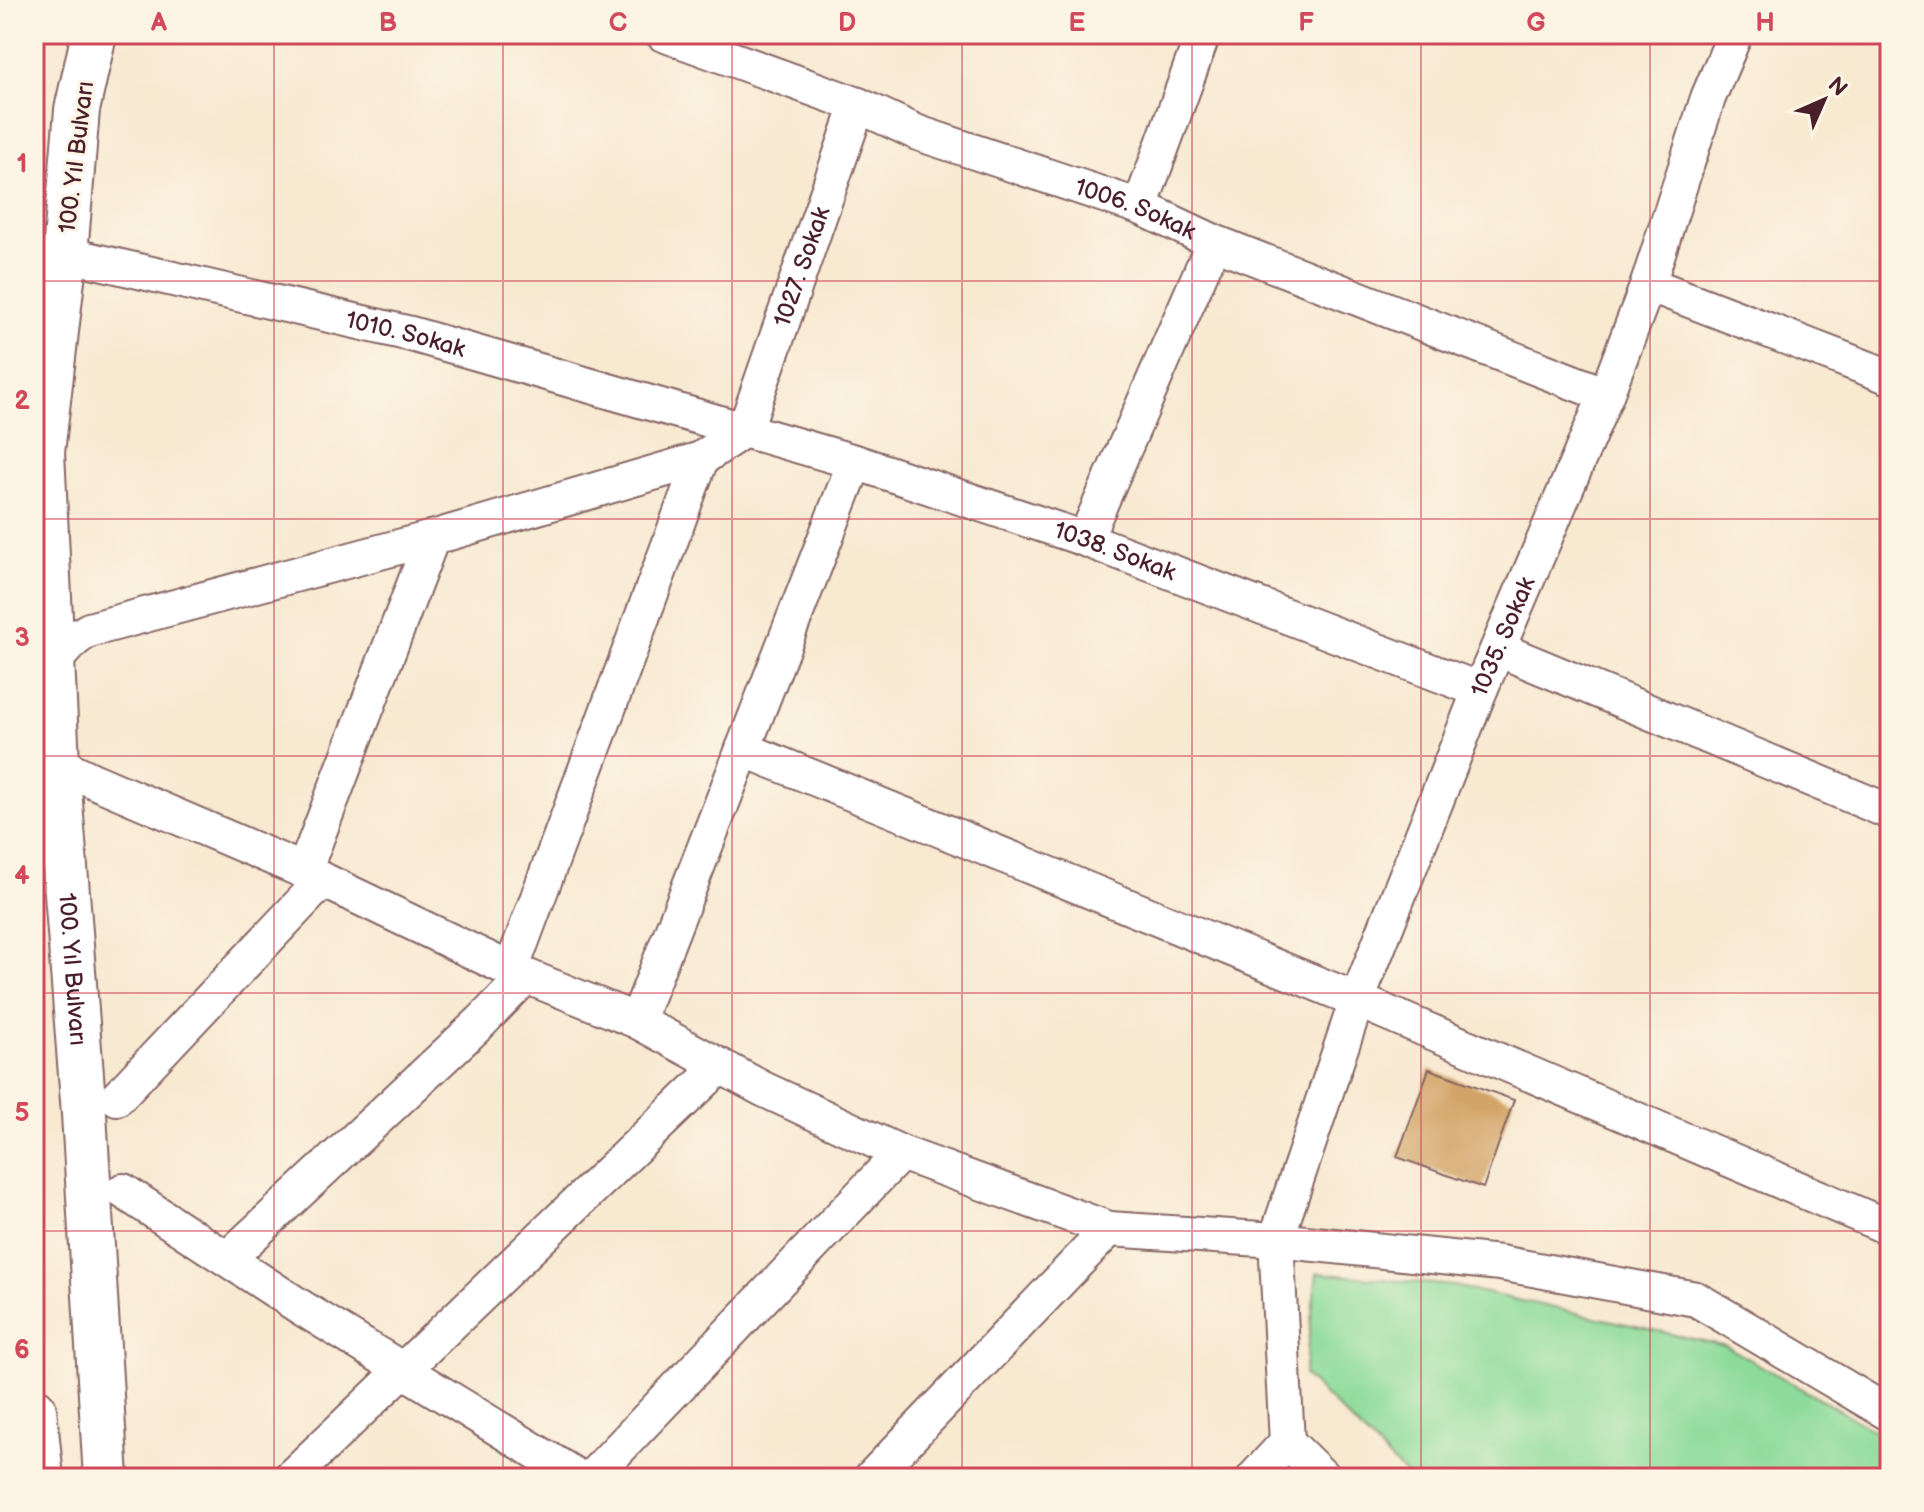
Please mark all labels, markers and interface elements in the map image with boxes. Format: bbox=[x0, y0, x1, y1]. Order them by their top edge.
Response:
text: A bbox=[150, 8, 167, 39]
text: B bbox=[379, 8, 397, 39]
text: C bbox=[609, 8, 627, 39]
text: D bbox=[838, 8, 856, 39]
text: E bbox=[1069, 8, 1086, 39]
text: F bbox=[1298, 8, 1314, 39]
text: G bbox=[1526, 8, 1546, 39]
text: H bbox=[1755, 8, 1775, 39]
north arrow bbox=[1784, 60, 1864, 140]
text: N bbox=[1822, 72, 1852, 102]
street label: 100. Yıl Bulvarı bbox=[53, 79, 100, 235]
text: 1 bbox=[17, 149, 27, 180]
street label: 1006. Sokak bbox=[1071, 172, 1201, 246]
street label: 1027. Sokak bbox=[768, 203, 836, 331]
street label: 1010. Sokak bbox=[343, 305, 469, 364]
text: 2 bbox=[14, 386, 30, 417]
street label: 1038. Sokak bbox=[1050, 516, 1180, 587]
street label: 1035. Sokak bbox=[1465, 572, 1542, 701]
text: 3 bbox=[14, 623, 30, 654]
text: 4 bbox=[14, 861, 30, 892]
street label: 100. Yıl Bulvarı bbox=[52, 892, 93, 1047]
text: 5 bbox=[14, 1098, 30, 1129]
text: 6 bbox=[14, 1335, 30, 1366]

